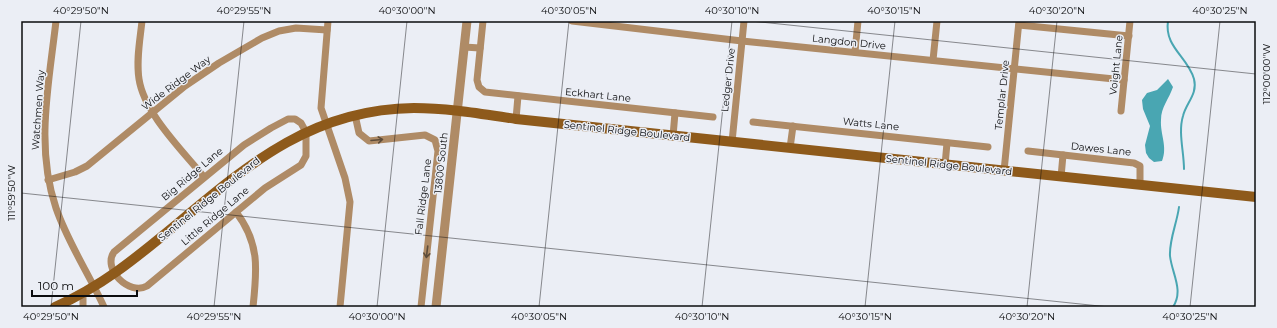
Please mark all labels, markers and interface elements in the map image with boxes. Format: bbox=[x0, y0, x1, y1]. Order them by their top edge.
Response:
text: 40°29'50"N bbox=[53, 4, 109, 17]
text: 40°29'55"N bbox=[217, 4, 271, 17]
text: 40°30'00"N bbox=[378, 4, 436, 17]
text: 40°30'05"N bbox=[541, 4, 597, 17]
text: 40°30'10"N bbox=[705, 4, 759, 17]
text: 40°30'15"N bbox=[867, 4, 921, 17]
text: 40°30'20"N bbox=[1029, 4, 1085, 17]
text: 40°30'25"N bbox=[1192, 4, 1248, 17]
street label: Langdon Drive bbox=[812, 32, 886, 52]
street label: Voight Lane bbox=[1106, 34, 1126, 96]
text: 112°00'00"W bbox=[1260, 44, 1273, 104]
street label: Ledger Drive bbox=[718, 47, 738, 113]
street label: Wide Ridge Way bbox=[139, 52, 213, 113]
street label: Templar Drive bbox=[992, 59, 1012, 131]
street label: Watchmen Way bbox=[29, 69, 47, 151]
street label: Eckhart Lane bbox=[564, 85, 632, 105]
street label: Watts Lane bbox=[842, 115, 900, 133]
street label: Sentinel Ridge Boulevard bbox=[563, 118, 691, 144]
street label: 13800 South bbox=[431, 132, 451, 194]
one-way arrow bbox=[370, 136, 383, 144]
street label: Dawes Lane bbox=[1070, 139, 1132, 159]
street label: Big Ridge Lane bbox=[159, 144, 225, 204]
street label: Sentinel Ridge Boulevard bbox=[885, 152, 1013, 178]
street label: Sentinel Ridge Boulevard bbox=[156, 154, 262, 244]
street label: Fall Ridge Lane bbox=[412, 158, 434, 236]
text: 111°59'50"W bbox=[5, 165, 18, 221]
street label: Little Ridge Lane bbox=[178, 184, 252, 248]
one-way arrow bbox=[423, 245, 431, 258]
scale bar bbox=[32, 272, 137, 298]
text: 100 m bbox=[38, 278, 74, 293]
text: 40°29'50"N bbox=[23, 310, 79, 323]
text: 40°29'55"N bbox=[187, 310, 241, 323]
text: 40°30'00"N bbox=[348, 310, 406, 323]
text: 40°30'05"N bbox=[511, 310, 567, 323]
text: 40°30'10"N bbox=[675, 310, 729, 323]
text: 40°30'15"N bbox=[838, 310, 892, 323]
text: 40°30'20"N bbox=[999, 310, 1055, 323]
text: 40°30'25"N bbox=[1162, 310, 1218, 323]

